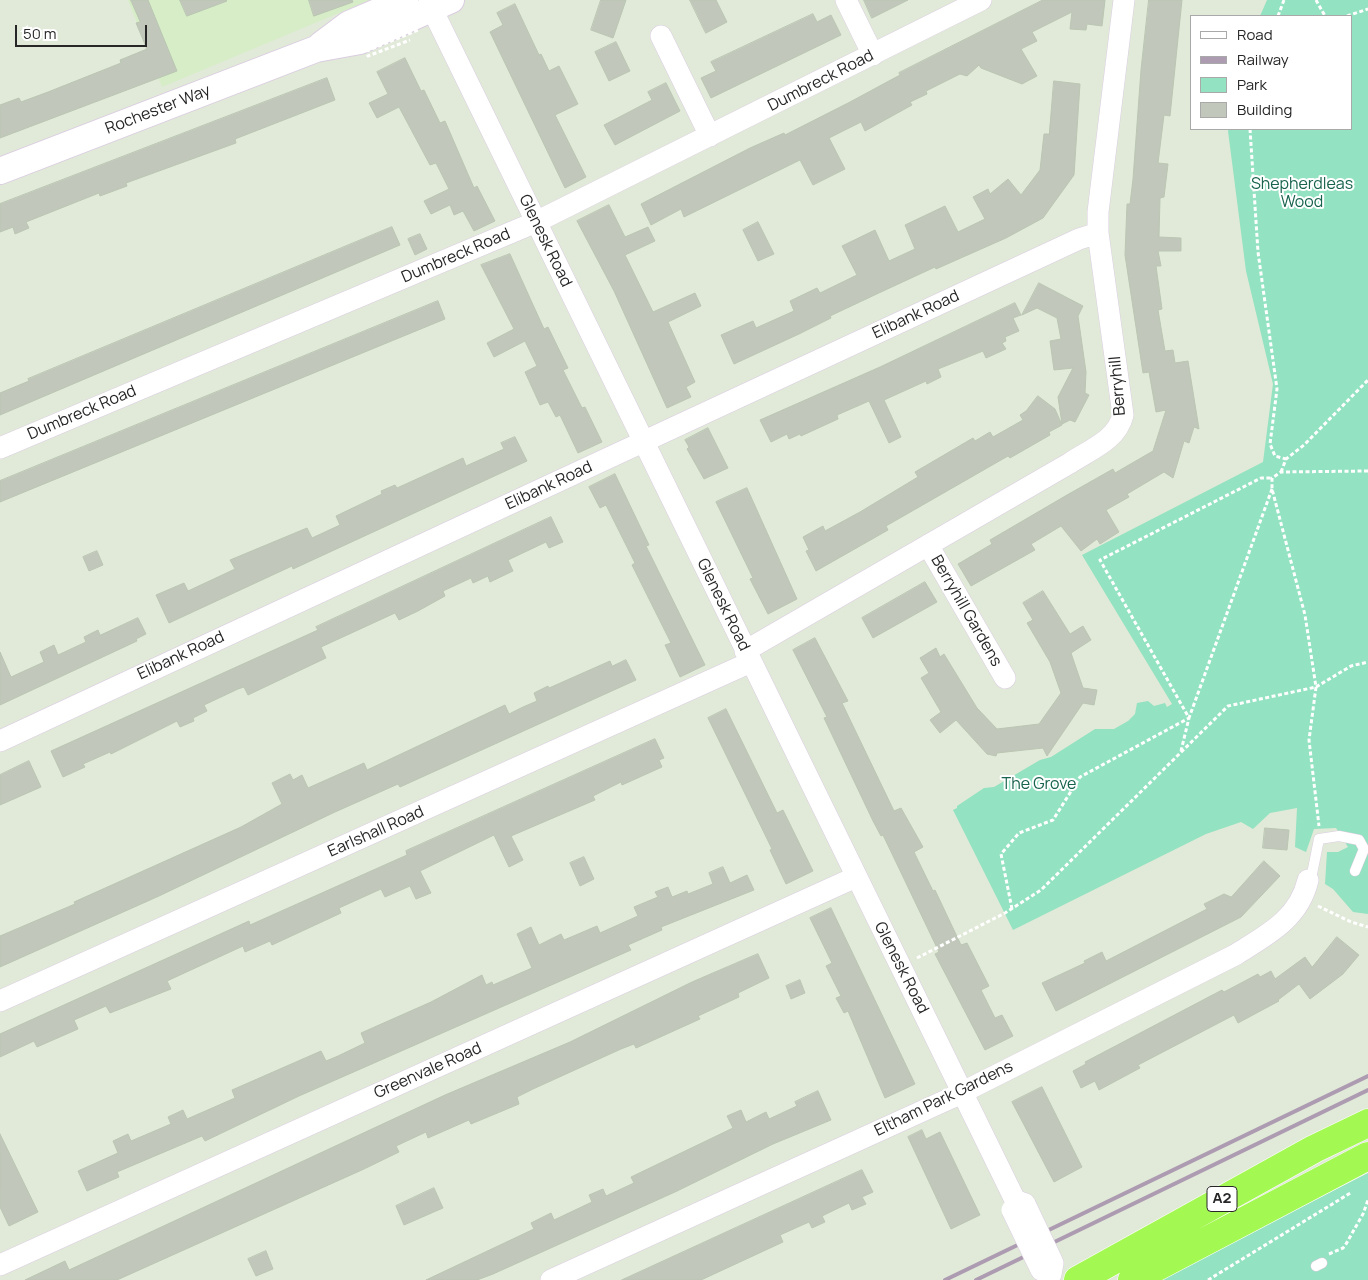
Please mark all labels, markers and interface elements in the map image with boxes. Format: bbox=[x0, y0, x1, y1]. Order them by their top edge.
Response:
scale bar bbox=[18, 15, 150, 47]
legend bbox=[1190, 15, 1353, 130]
text: 50 m bbox=[23, 23, 57, 44]
text: Road bbox=[1237, 24, 1273, 45]
street label: Dumbreck Road bbox=[765, 46, 877, 116]
text: Railway bbox=[1237, 49, 1289, 70]
text: Park bbox=[1237, 74, 1267, 95]
street label: Rochester Way bbox=[103, 81, 213, 139]
text: Building bbox=[1237, 99, 1292, 120]
park label: Shepherdleas Wood bbox=[1251, 175, 1353, 213]
street label: Glenesk Road bbox=[514, 192, 576, 290]
street label: Dumbreck Road bbox=[399, 224, 513, 288]
street label: Elibank Road bbox=[870, 287, 962, 343]
street label: Berryhill bbox=[1106, 355, 1130, 417]
street label: Dumbreck Road bbox=[25, 381, 139, 445]
street label: Elibank Road bbox=[503, 458, 595, 514]
street label: Berryhill Gardens bbox=[926, 552, 1006, 670]
street label: Glenesk Road bbox=[692, 556, 754, 654]
street label: Elibank Road bbox=[135, 628, 227, 684]
park label: The Grove bbox=[1002, 775, 1076, 795]
street label: Earlshall Road bbox=[325, 802, 427, 862]
street label: Glenesk Road bbox=[870, 919, 932, 1017]
street label: Greenvale Road bbox=[371, 1039, 485, 1103]
street label: Eltham Park Gardens bbox=[872, 1057, 1016, 1141]
road number: A2 bbox=[1207, 1186, 1237, 1212]

